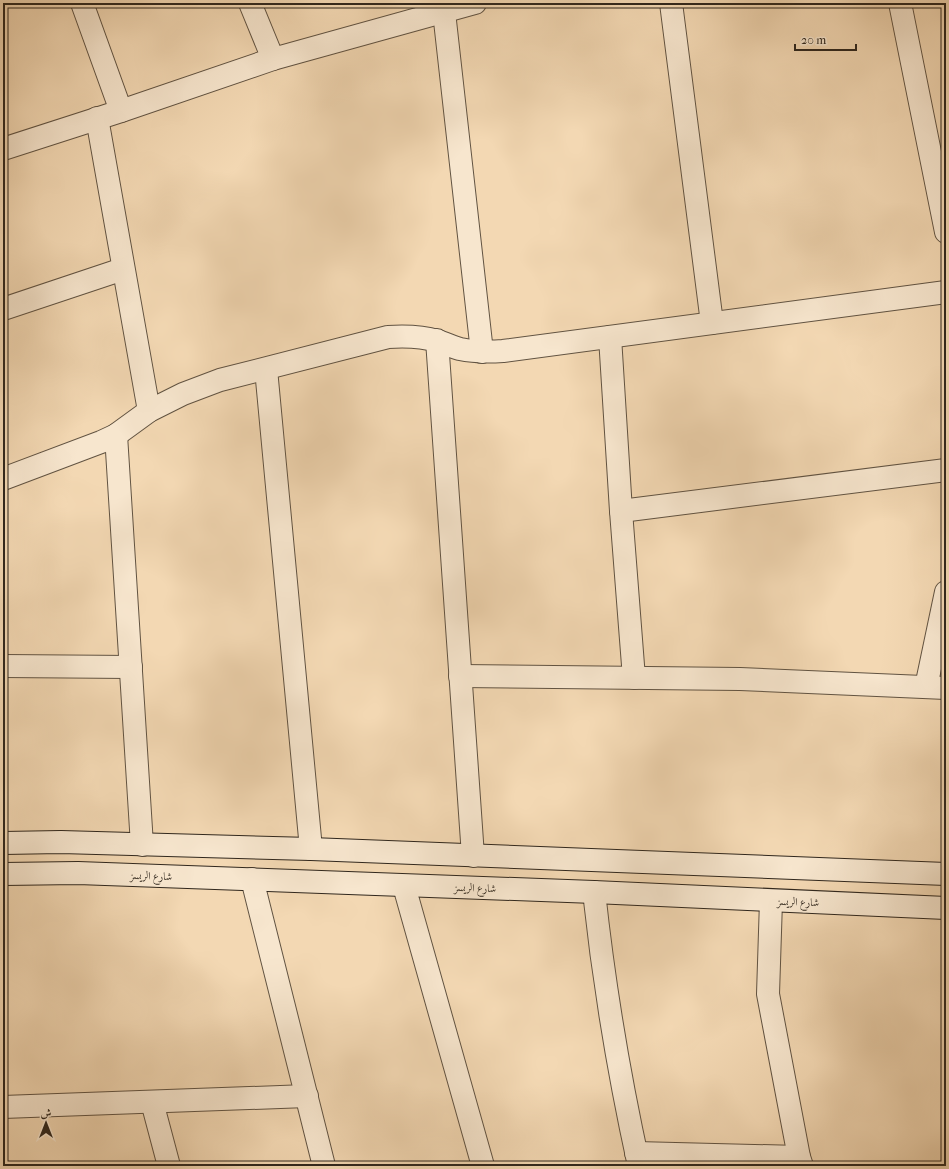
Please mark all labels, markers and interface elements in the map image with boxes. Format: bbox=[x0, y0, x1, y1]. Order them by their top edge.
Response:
scale bar bbox=[795, 26, 856, 52]
text: 20 m bbox=[801, 33, 826, 47]
street label: شارع الريسز bbox=[129, 869, 172, 886]
street label: شارع الريسز bbox=[453, 881, 496, 898]
street label: شارع الريسز bbox=[776, 895, 819, 912]
north arrow bbox=[26, 1103, 66, 1143]
text: ش bbox=[41, 1107, 52, 1120]

